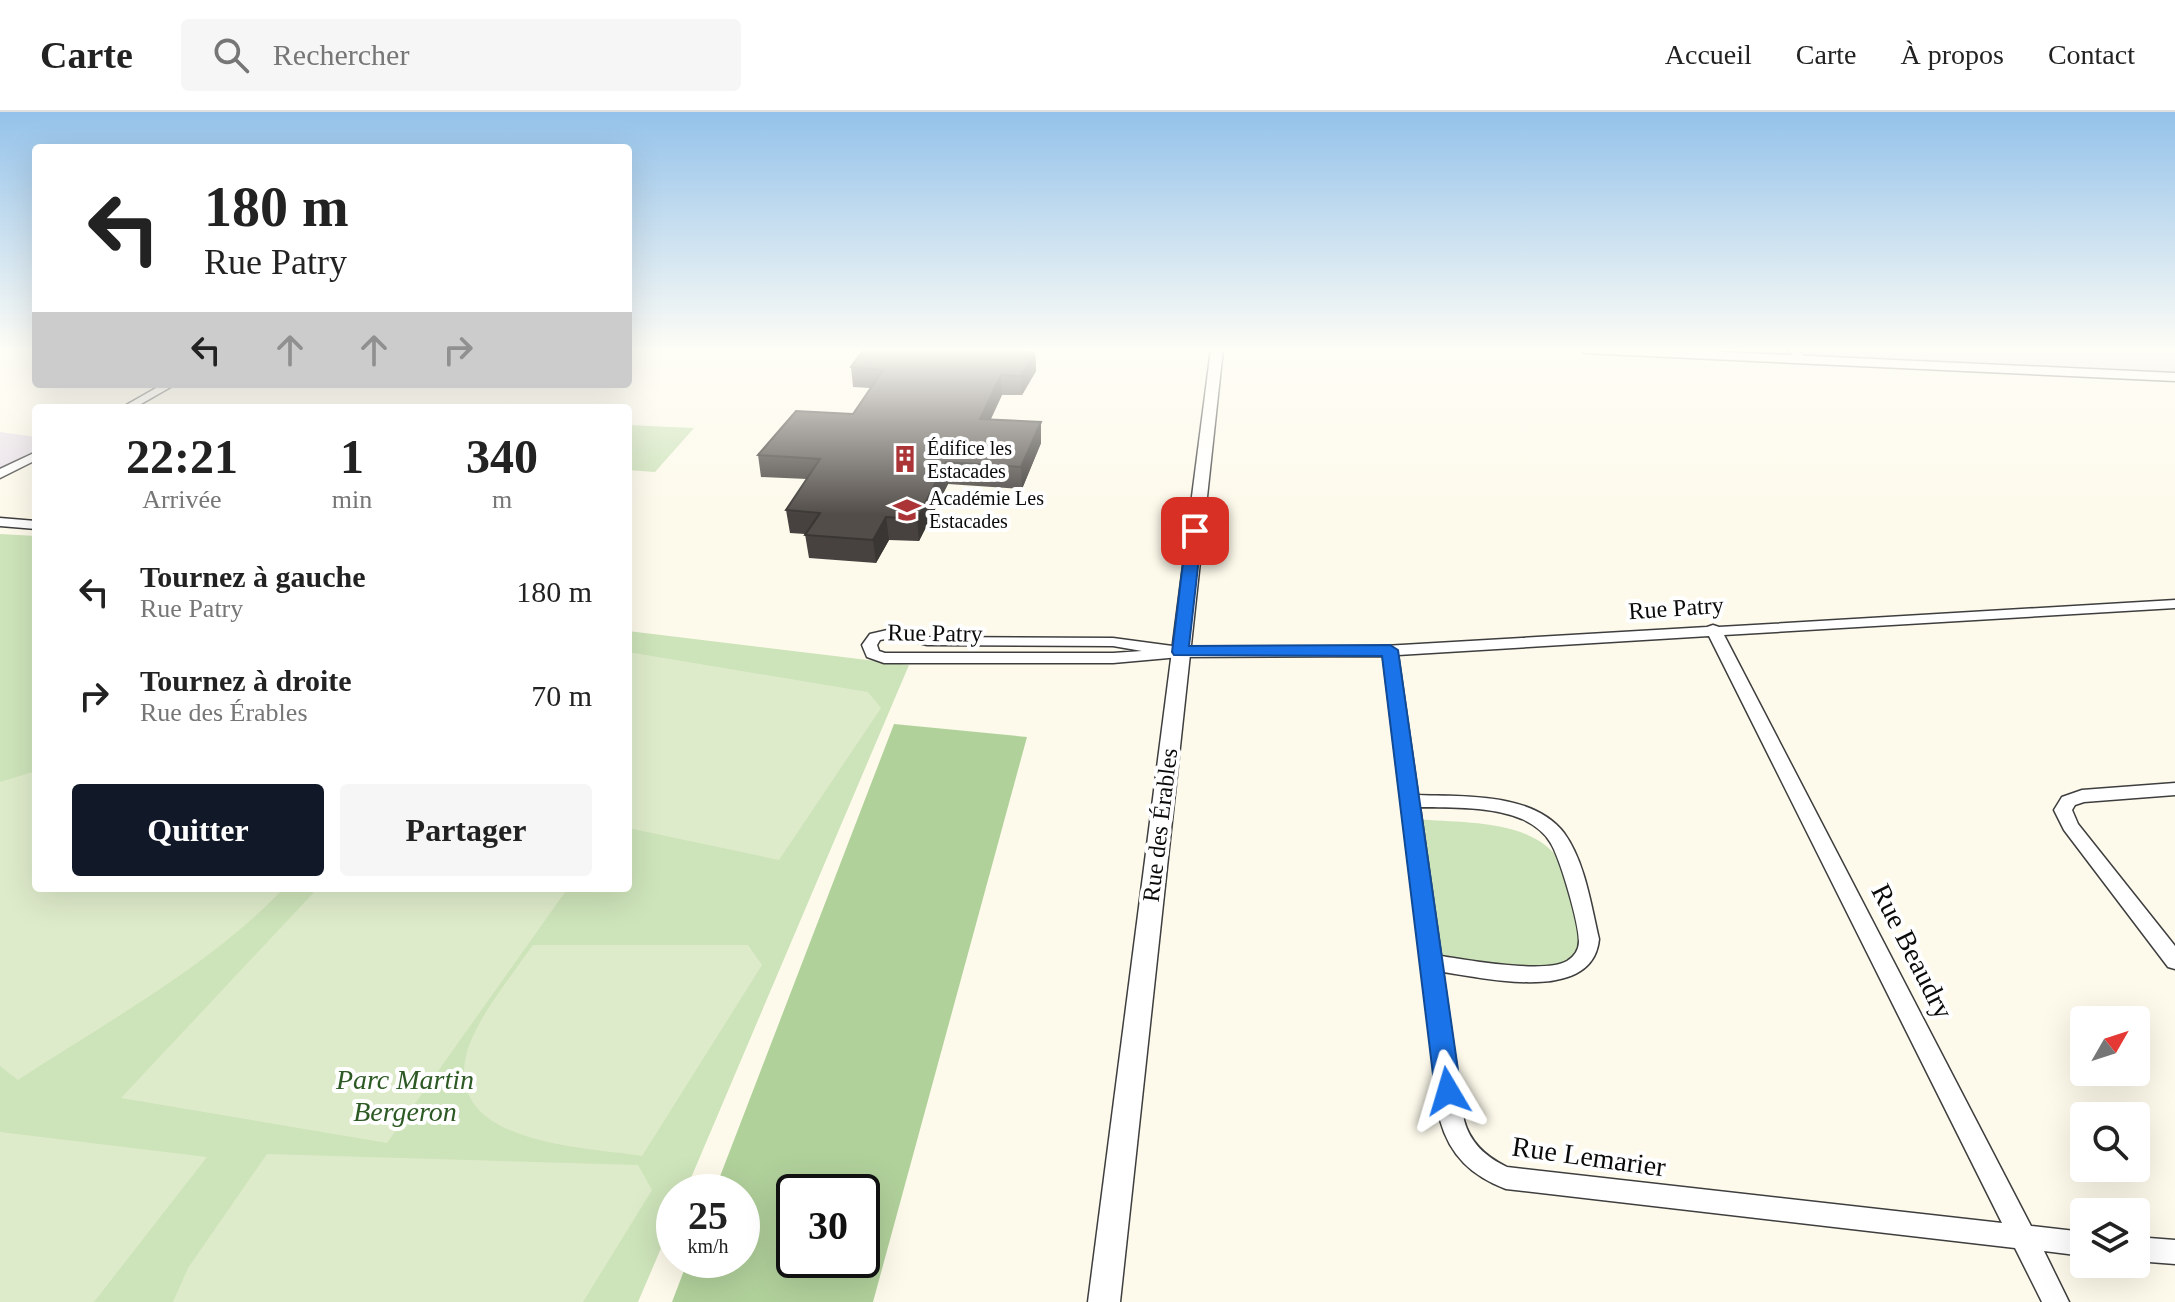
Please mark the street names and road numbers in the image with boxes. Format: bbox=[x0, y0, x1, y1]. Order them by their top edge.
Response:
street label: Rue Patry bbox=[1628, 592, 1724, 624]
street label: Rue Patry bbox=[887, 619, 983, 647]
street label: Rue des Érables bbox=[1138, 747, 1182, 903]
street label: Rue Beaudry bbox=[1865, 879, 1960, 1024]
street label: Rue Lemarier bbox=[1510, 1130, 1668, 1183]

